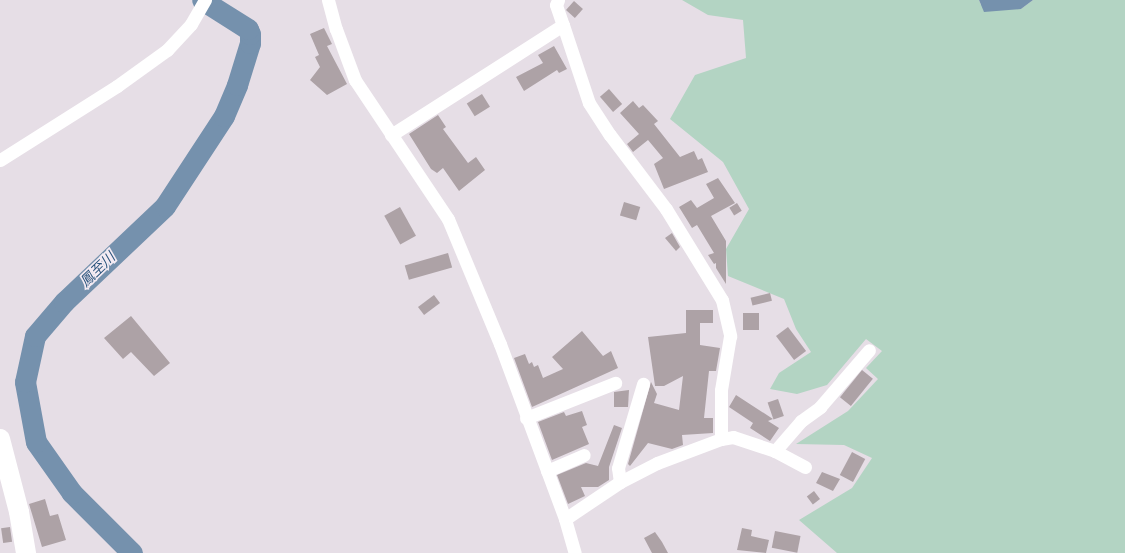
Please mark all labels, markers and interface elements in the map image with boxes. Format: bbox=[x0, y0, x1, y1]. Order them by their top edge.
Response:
water label: 鳳至川 bbox=[77, 249, 119, 291]

